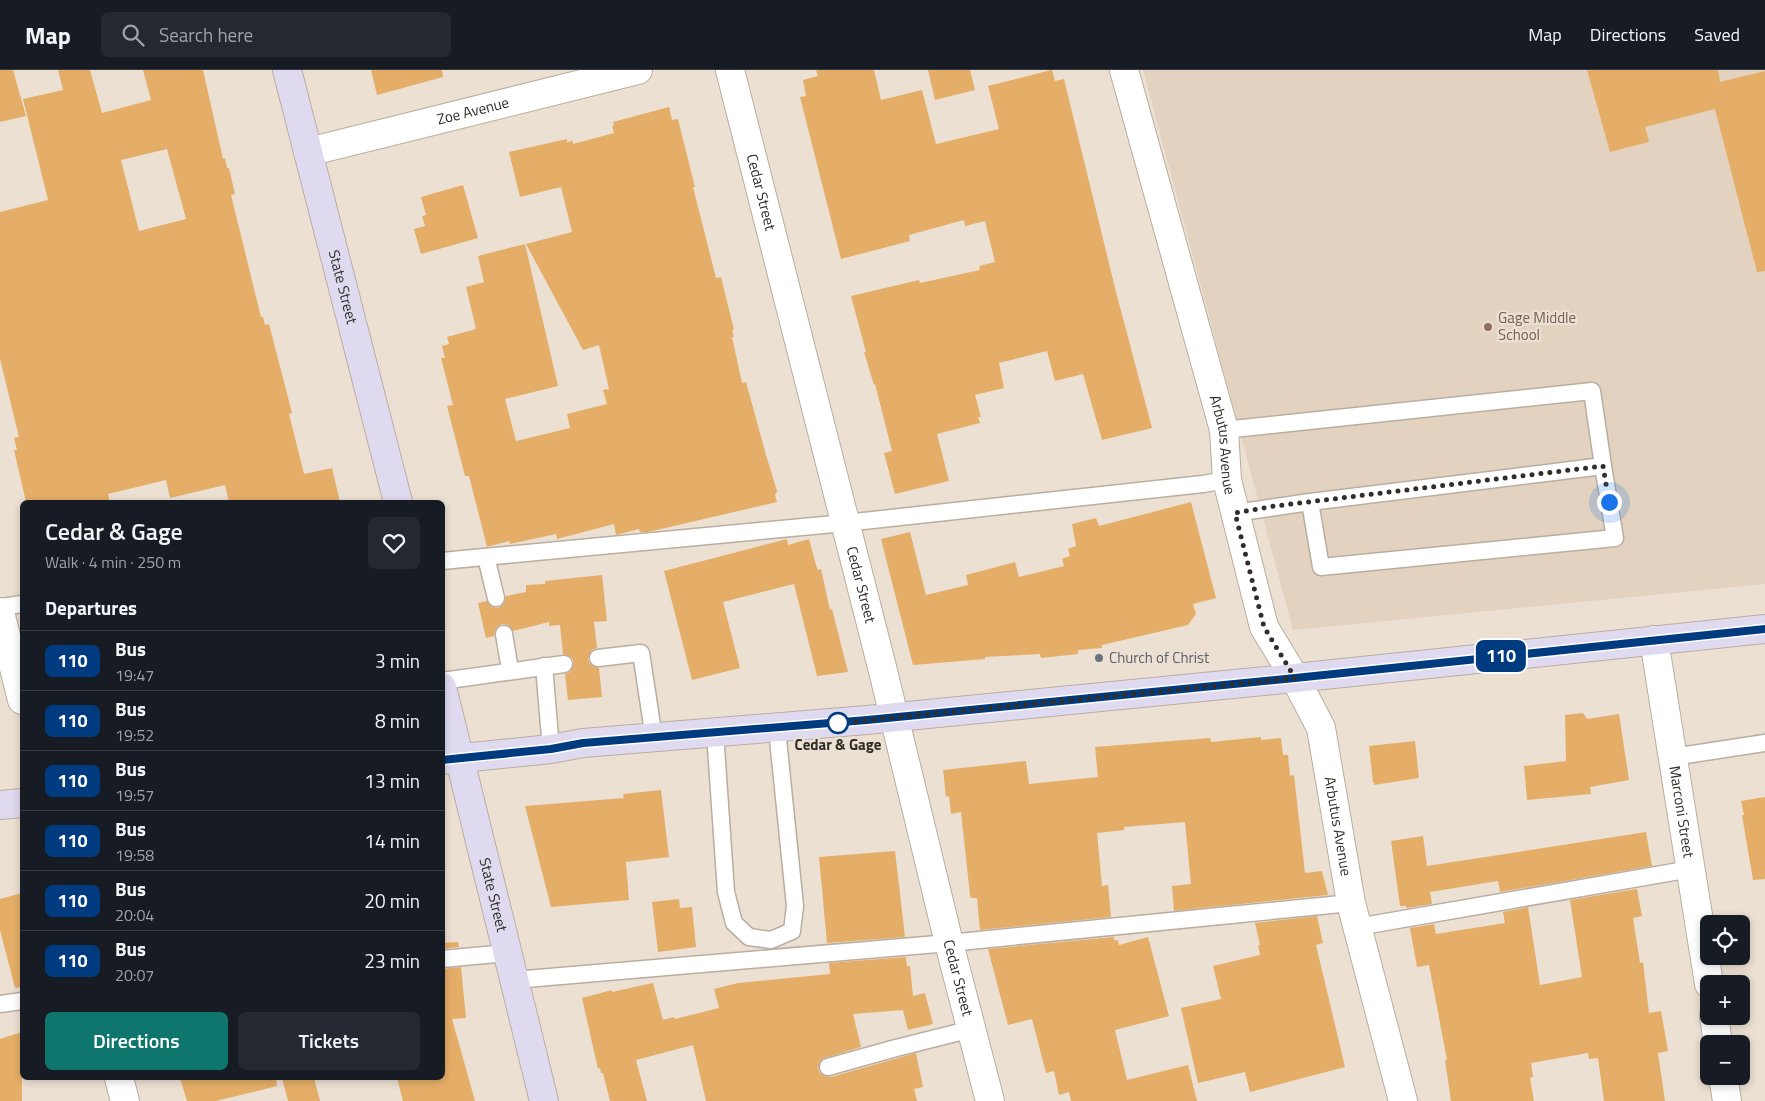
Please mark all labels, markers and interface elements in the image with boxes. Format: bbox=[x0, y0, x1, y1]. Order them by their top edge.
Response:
search box bbox=[101, 12, 451, 57]
text: Map bbox=[25, 17, 71, 53]
text: Search here bbox=[159, 20, 253, 49]
icon: search bbox=[119, 21, 147, 49]
text: Map bbox=[1528, 21, 1562, 48]
text: Directions bbox=[1590, 21, 1666, 48]
text: Saved bbox=[1694, 21, 1740, 48]
street label: Zoe Avenue bbox=[434, 90, 511, 131]
street label: Cedar Street bbox=[741, 151, 783, 233]
street label: State Street bbox=[323, 247, 364, 327]
place label: Gage Middle School bbox=[1498, 306, 1576, 346]
marker: Gage Middle School bbox=[1482, 321, 1494, 333]
street label: Arbutus Avenue bbox=[1204, 392, 1242, 497]
your location bbox=[1597, 490, 1622, 515]
text: Cedar & Gage bbox=[45, 513, 183, 549]
button: heart bbox=[368, 517, 420, 569]
street label: Cedar Street bbox=[841, 544, 882, 626]
text: Walk · 4 min · 250 m bbox=[45, 550, 181, 574]
text: Departures bbox=[45, 593, 137, 622]
text: Bus bbox=[115, 634, 146, 663]
line badge: 110 bbox=[1472, 640, 1530, 672]
text: 110 bbox=[1486, 642, 1516, 669]
text: 3 min bbox=[375, 646, 420, 675]
place label: Church of Christ bbox=[1109, 646, 1210, 669]
text: 110 bbox=[57, 647, 88, 674]
marker: Church of Christ bbox=[1093, 652, 1105, 664]
text: 19:47 bbox=[115, 663, 154, 687]
text: Bus bbox=[115, 694, 146, 723]
text: 8 min bbox=[375, 706, 420, 735]
text: 110 bbox=[57, 707, 88, 734]
marker: Cedar & Gage bbox=[827, 712, 849, 734]
text: 19:52 bbox=[115, 723, 154, 747]
place label: Cedar & Gage bbox=[795, 733, 882, 756]
text: Bus bbox=[115, 754, 146, 783]
street label: Marconi Street bbox=[1663, 764, 1701, 860]
text: 13 min bbox=[364, 766, 420, 795]
text: 110 bbox=[57, 767, 88, 794]
street label: Arbutus Avenue bbox=[1319, 775, 1358, 878]
text: 19:57 bbox=[115, 783, 154, 807]
text: Bus bbox=[115, 814, 146, 843]
text: 14 min bbox=[364, 826, 420, 855]
text: 110 bbox=[57, 827, 88, 854]
text: 19:58 bbox=[115, 843, 154, 867]
street label: State Street bbox=[473, 855, 514, 935]
text: Bus bbox=[115, 874, 146, 903]
text: 20 min bbox=[364, 886, 420, 915]
text: 110 bbox=[57, 887, 88, 914]
text: 20:04 bbox=[115, 903, 154, 927]
map controls bbox=[1700, 915, 1750, 1085]
button: locate bbox=[1700, 915, 1750, 965]
text: Bus bbox=[115, 934, 146, 963]
street label: Cedar Street bbox=[938, 937, 980, 1019]
text: 23 min bbox=[364, 946, 420, 975]
text: 110 bbox=[57, 947, 88, 974]
text: 20:07 bbox=[115, 963, 154, 987]
button: + bbox=[1700, 975, 1750, 1025]
button: Directions bbox=[45, 1012, 228, 1070]
button: Tickets bbox=[238, 1012, 420, 1070]
button: − bbox=[1700, 1035, 1750, 1085]

